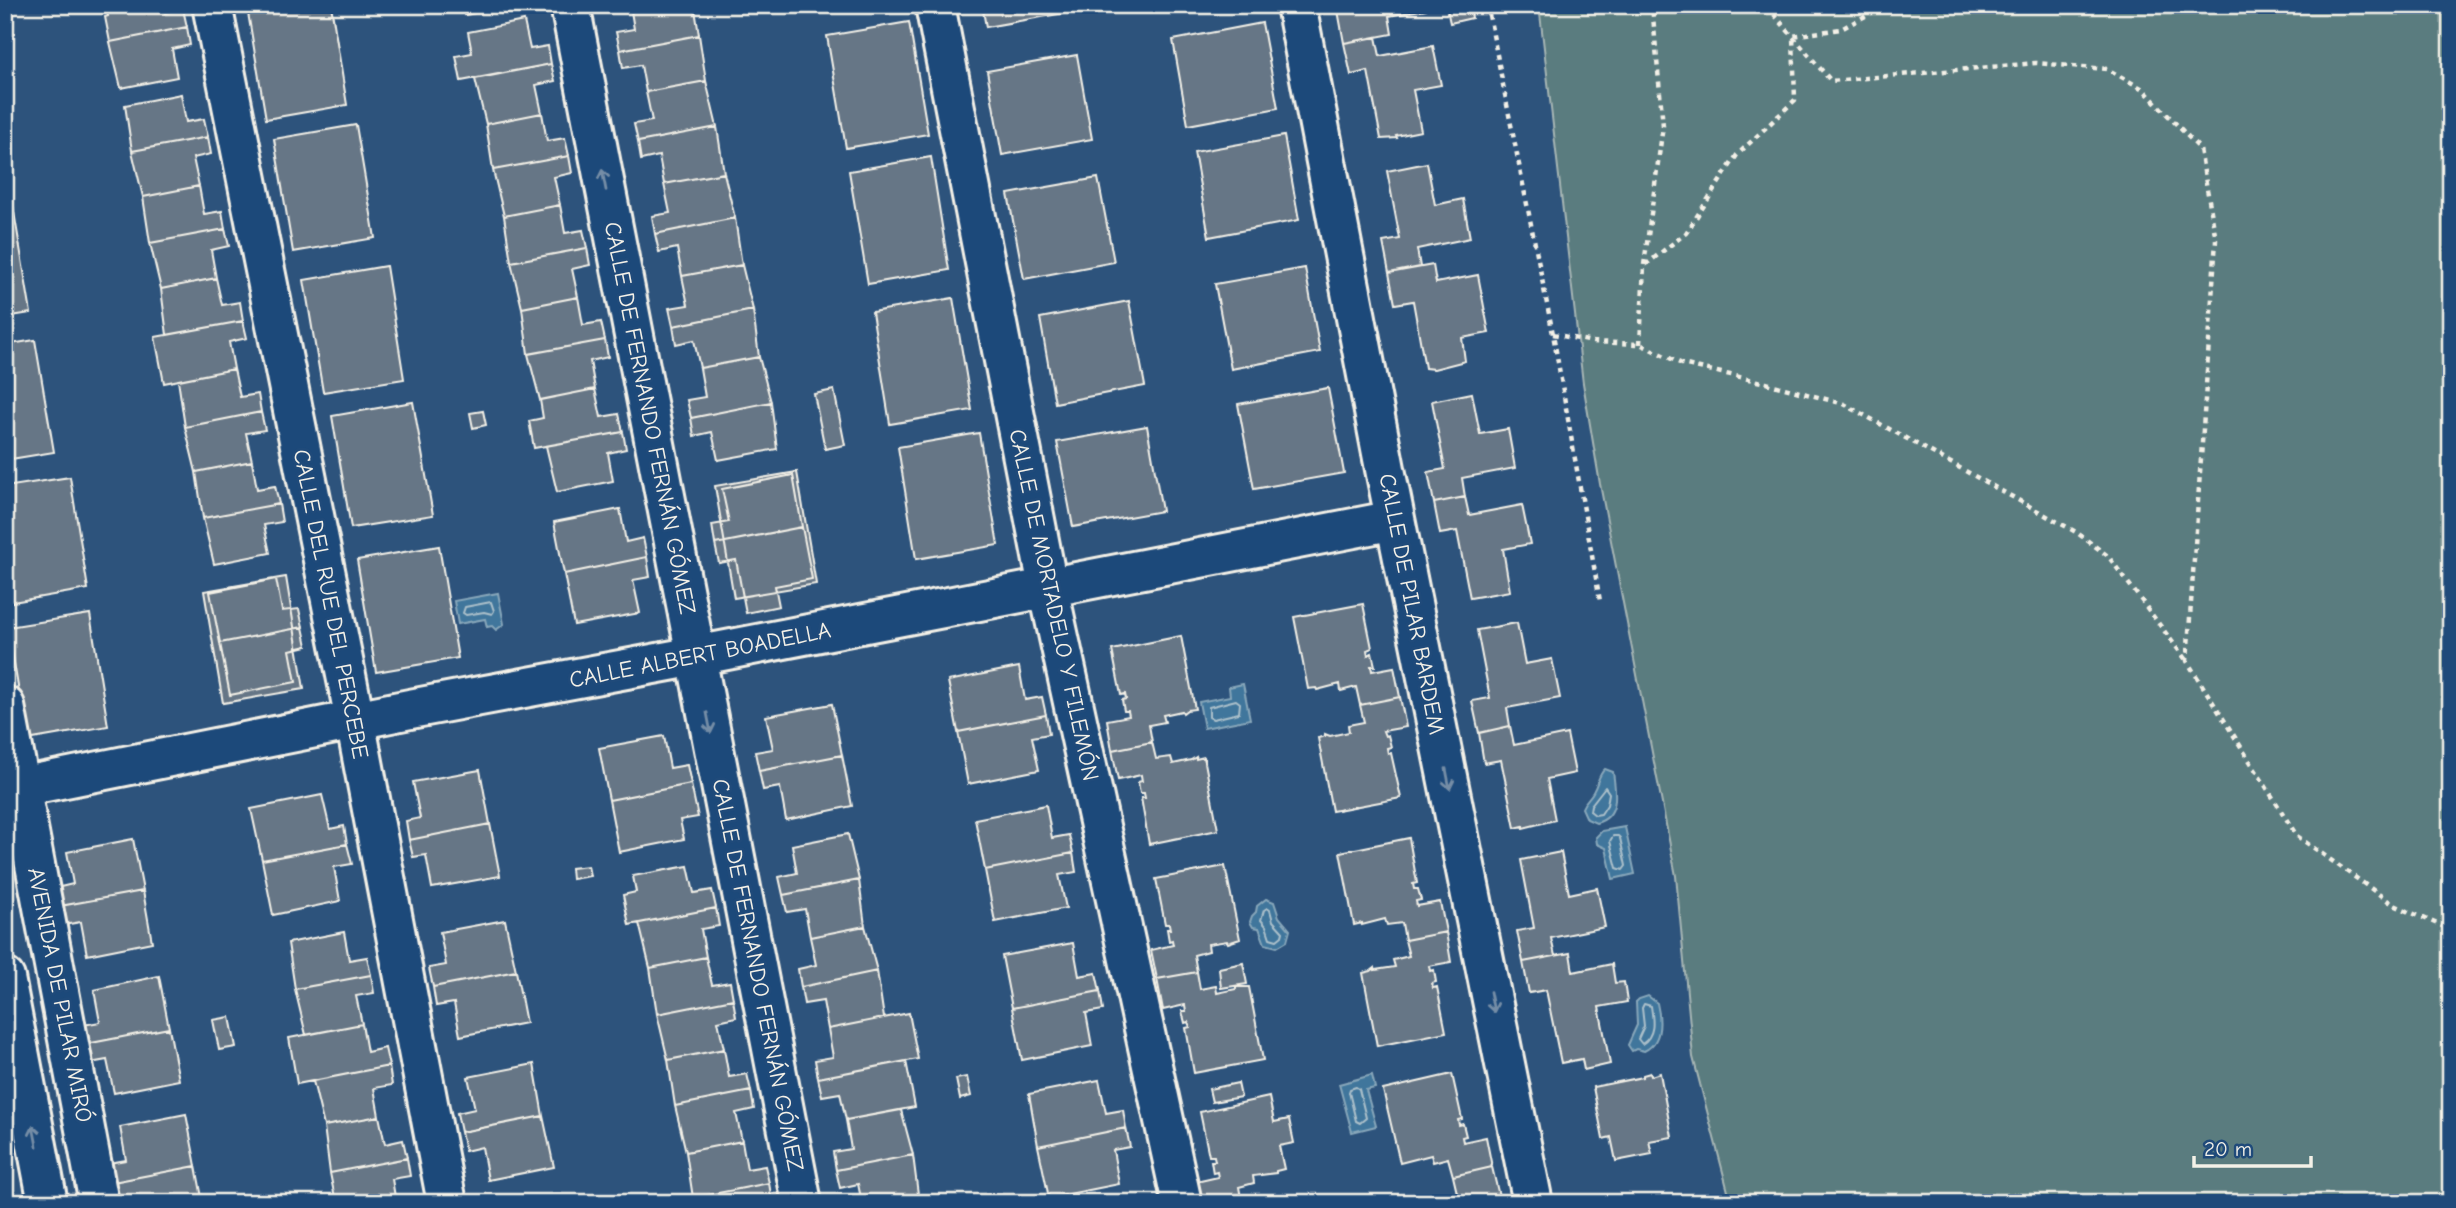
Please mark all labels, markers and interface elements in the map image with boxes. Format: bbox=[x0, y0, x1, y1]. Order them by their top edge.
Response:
one-way arrow bbox=[596, 169, 610, 192]
street label: CALLE DE FERNANDO FERNÁN GÓMEZ bbox=[599, 219, 701, 617]
street label: CALLE DE MORTADELO Y FILEMÓN bbox=[1003, 427, 1105, 783]
street label: CALLE DEL RUE DEL PERCEBE bbox=[288, 447, 374, 761]
street label: CALLE DE PILAR BARDEM bbox=[1373, 471, 1451, 737]
street label: CALLE ALBERT BOADELLA bbox=[567, 616, 833, 694]
one-way arrow bbox=[703, 711, 717, 734]
one-way arrow bbox=[1441, 767, 1455, 790]
street label: CALLE DE FERNANDO FERNÁN GÓMEZ bbox=[707, 776, 809, 1174]
street label: AVENIDA DE PILAR MIRÓ bbox=[22, 865, 98, 1125]
one-way arrow bbox=[1486, 990, 1499, 1013]
scale bar bbox=[2194, 1124, 2311, 1168]
one-way arrow bbox=[28, 1125, 42, 1148]
text: 20 m bbox=[2204, 1137, 2252, 1161]

